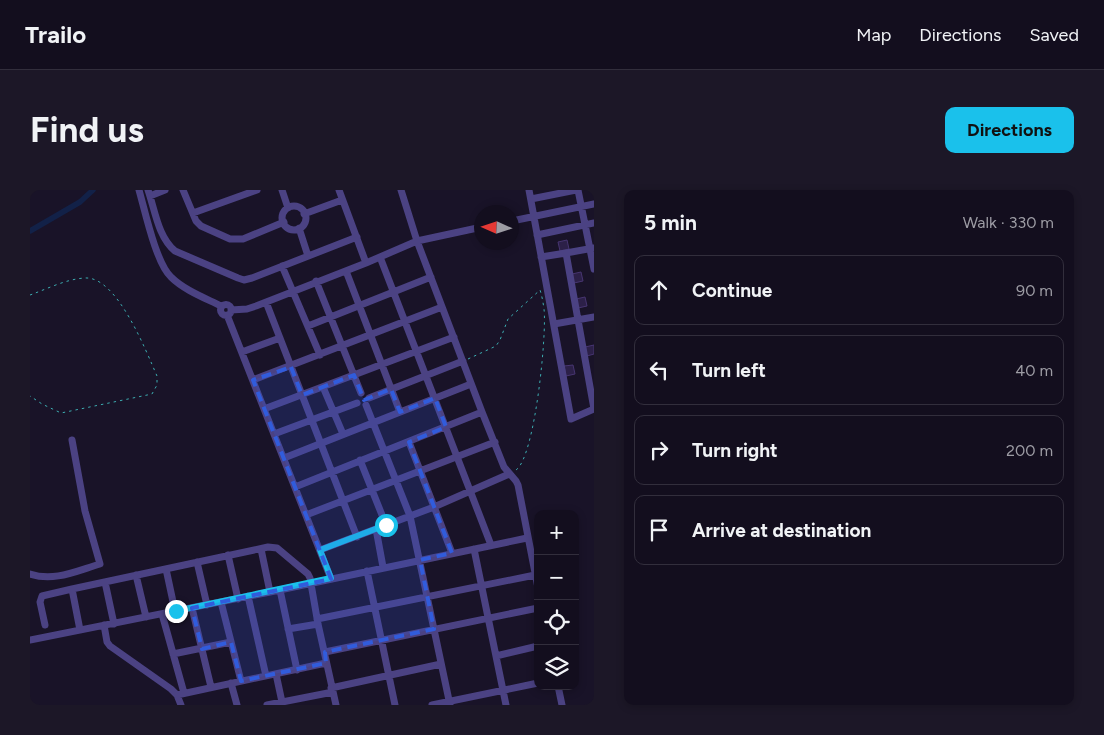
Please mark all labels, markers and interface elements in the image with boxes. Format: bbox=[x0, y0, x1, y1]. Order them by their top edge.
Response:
text: Trailo bbox=[25, 20, 86, 49]
text: Map bbox=[856, 24, 891, 46]
text: Directions bbox=[919, 24, 1001, 46]
text: Saved bbox=[1029, 24, 1079, 46]
button: Directions bbox=[945, 107, 1074, 153]
text: Find us bbox=[30, 109, 144, 151]
north arrow bbox=[474, 205, 519, 250]
text: 5 min bbox=[644, 210, 697, 235]
text: Walk · 330 m bbox=[963, 213, 1054, 232]
icon: ahead bbox=[645, 276, 673, 304]
text: Continue bbox=[692, 279, 772, 302]
text: 90 m bbox=[1016, 281, 1053, 300]
icon: left bbox=[645, 356, 673, 384]
text: Turn left bbox=[692, 359, 766, 382]
text: 40 m bbox=[1015, 361, 1053, 380]
icon: right bbox=[645, 436, 673, 464]
text: Turn right bbox=[692, 439, 778, 462]
text: 200 m bbox=[1006, 441, 1053, 460]
map controls bbox=[534, 510, 579, 690]
button: + bbox=[534, 510, 579, 555]
route start bbox=[375, 514, 398, 537]
icon: arrive bbox=[645, 516, 673, 544]
text: Arrive at destination bbox=[692, 519, 871, 542]
button: − bbox=[534, 555, 579, 600]
route end bbox=[165, 600, 188, 623]
button: locate bbox=[534, 600, 579, 645]
button: layers bbox=[534, 645, 579, 690]

